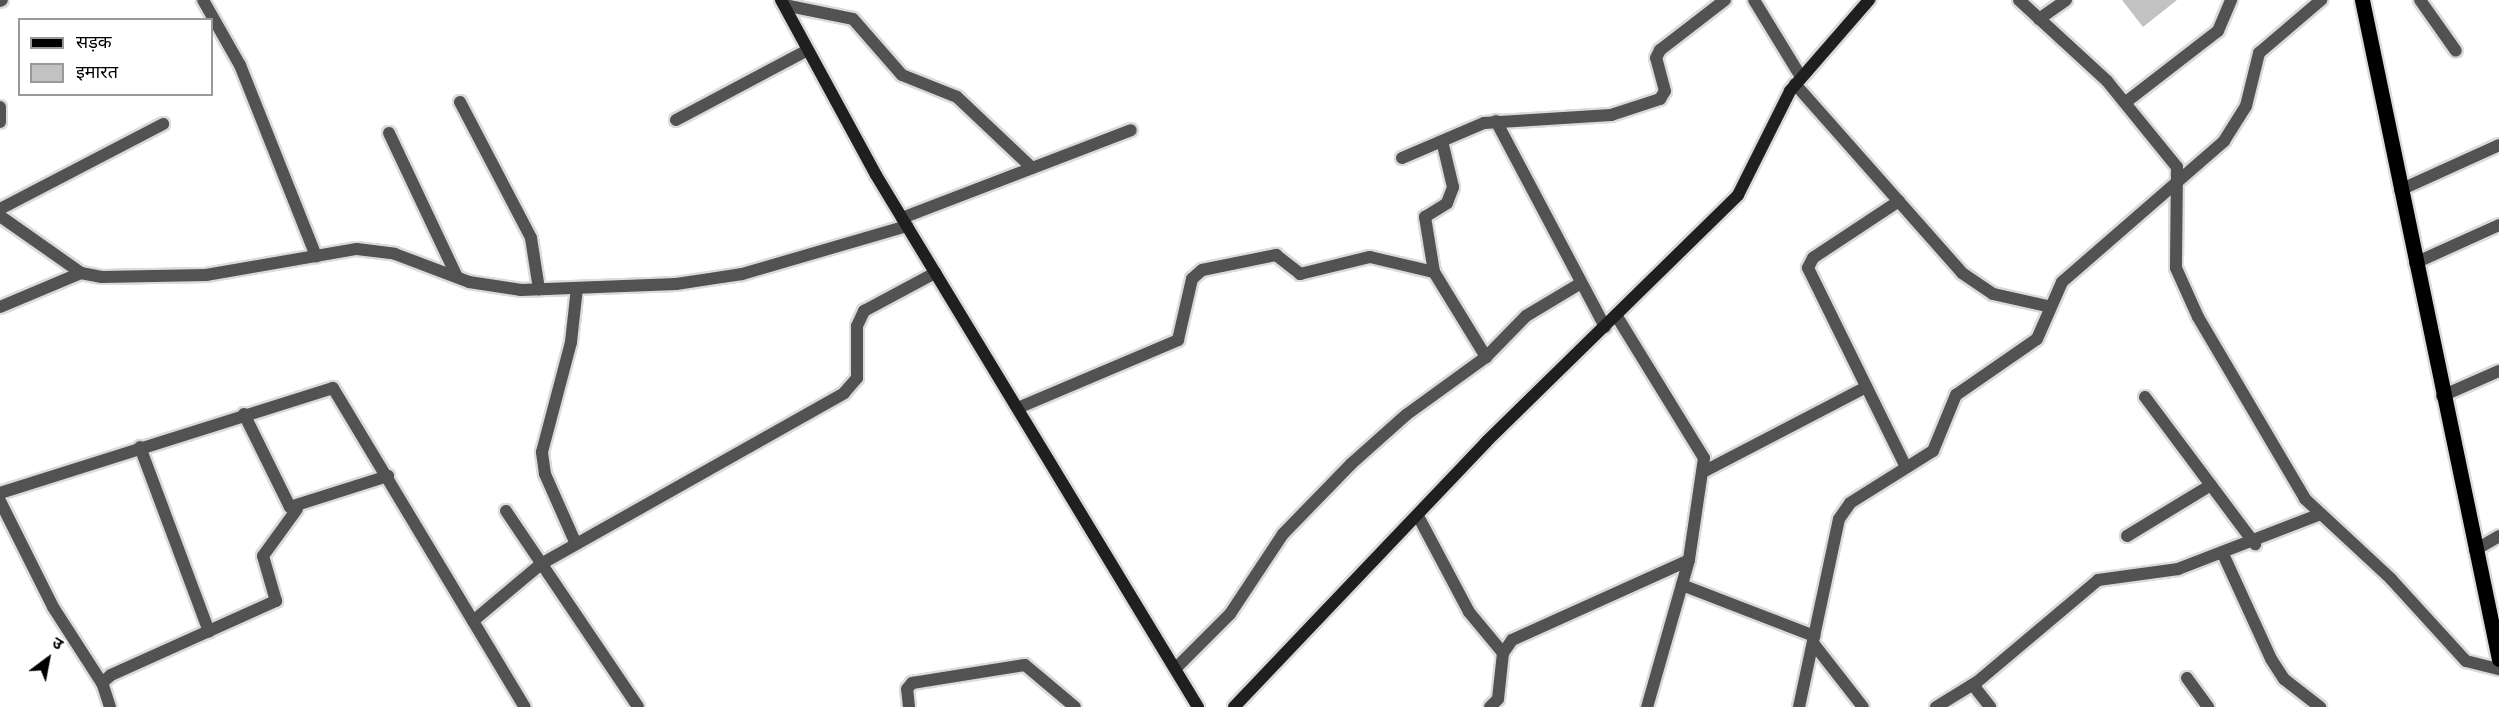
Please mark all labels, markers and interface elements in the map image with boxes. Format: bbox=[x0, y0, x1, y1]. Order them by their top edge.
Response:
legend bbox=[18, 18, 213, 96]
text: सड़क bbox=[76, 32, 112, 52]
text: इमारत bbox=[76, 62, 118, 82]
north arrow bbox=[18, 629, 78, 689]
text: उ bbox=[49, 634, 66, 653]

